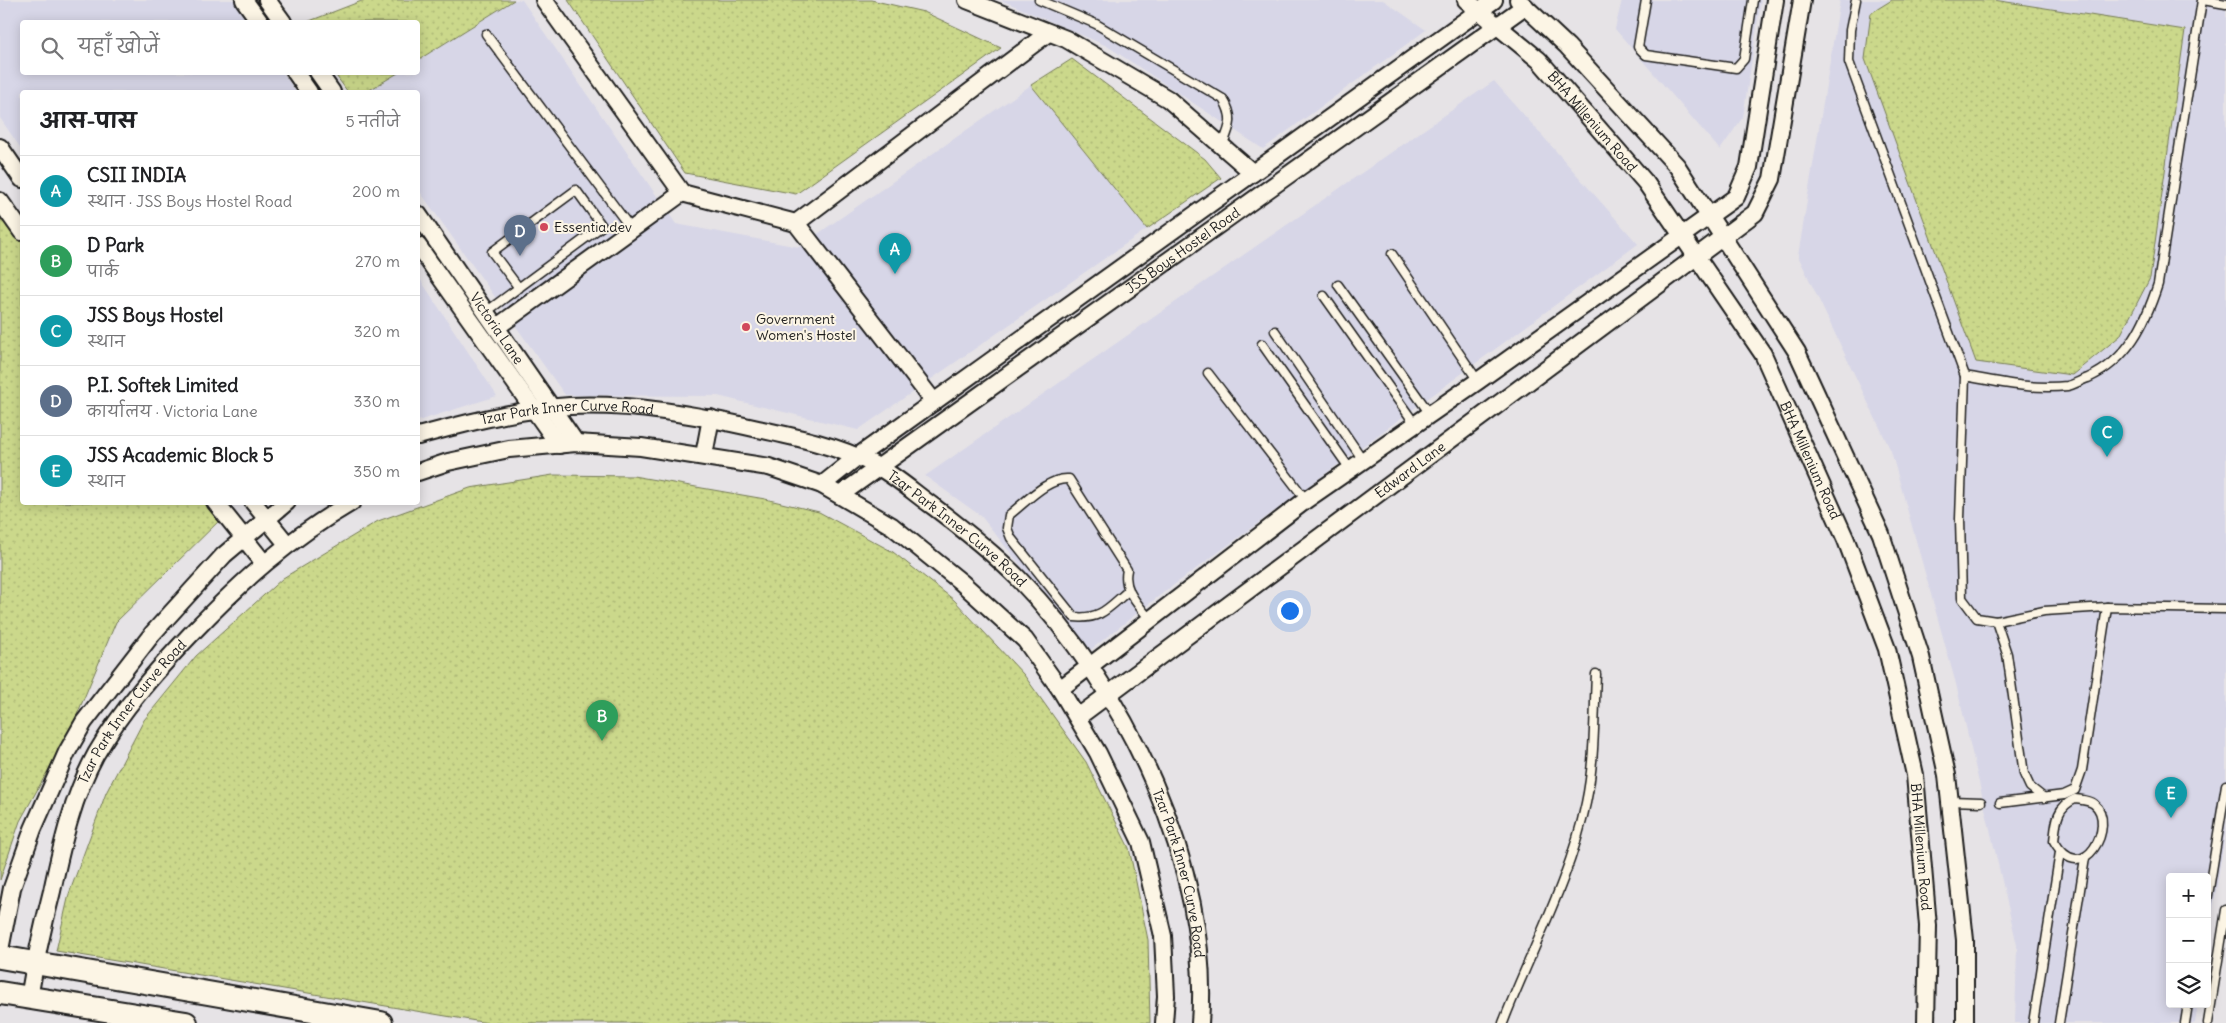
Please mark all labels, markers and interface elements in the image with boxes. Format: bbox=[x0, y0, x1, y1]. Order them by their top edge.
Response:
search box bbox=[20, 20, 420, 75]
icon: search bbox=[38, 34, 66, 62]
text: यहाँ खोजें bbox=[78, 34, 159, 58]
street label: BHA Millenium Road bbox=[1544, 67, 1641, 176]
text: आस-पास bbox=[40, 107, 137, 134]
text: 5 नतीजे bbox=[346, 111, 400, 131]
text: CSII INDIA bbox=[87, 163, 186, 187]
text: A bbox=[51, 181, 61, 201]
text: 200 m bbox=[352, 181, 400, 201]
text: स्थान · JSS Boys Hostel Road bbox=[87, 191, 292, 211]
street label: JSS Boys Hostel Road bbox=[1122, 203, 1244, 297]
pin: D bbox=[504, 215, 536, 256]
place label: Essentia.dev bbox=[554, 218, 632, 236]
marker: Essentia.dev bbox=[538, 221, 550, 233]
text: D Park bbox=[87, 233, 144, 257]
pin: A bbox=[879, 233, 911, 274]
text: B bbox=[51, 251, 61, 271]
text: 270 m bbox=[355, 251, 400, 271]
text: पार्क bbox=[87, 261, 118, 281]
street label: Victoria Lane bbox=[466, 289, 528, 368]
text: JSS Boys Hostel bbox=[87, 303, 223, 327]
place label: Government Women's Hostel bbox=[756, 310, 856, 344]
text: C bbox=[51, 321, 61, 341]
text: 320 m bbox=[354, 321, 400, 341]
marker: Government Women's Hostel bbox=[740, 321, 752, 333]
text: स्थान bbox=[87, 331, 125, 351]
text: P.I. Softek Limited bbox=[87, 373, 239, 397]
text: D bbox=[50, 391, 62, 411]
text: 330 m bbox=[353, 391, 400, 411]
street label: Tzar Park Inner Curve Road bbox=[479, 397, 655, 429]
street label: BHA Millenium Road bbox=[1776, 398, 1845, 522]
text: कार्यालय · Victoria Lane bbox=[87, 401, 258, 421]
pin: C bbox=[2091, 416, 2123, 457]
street label: Edward Lane bbox=[1371, 438, 1449, 502]
text: JSS Academic Block 5 bbox=[87, 443, 274, 467]
text: E bbox=[51, 461, 61, 481]
text: 350 m bbox=[353, 461, 400, 481]
street label: Tzar Park Inner Curve Road bbox=[884, 466, 1031, 590]
text: स्थान bbox=[87, 471, 125, 491]
your location bbox=[1277, 598, 1303, 624]
street label: Tzar Park Inner Curve Road bbox=[74, 636, 190, 787]
pin: B bbox=[586, 700, 618, 741]
pin: E bbox=[2155, 777, 2187, 818]
street label: BHA Millenium Road bbox=[1907, 782, 1936, 911]
street label: Tzar Park Inner Curve Road bbox=[1148, 786, 1209, 959]
map controls bbox=[2166, 873, 2211, 1008]
button: + bbox=[2166, 873, 2211, 918]
button: − bbox=[2166, 918, 2211, 963]
button: layers bbox=[2166, 963, 2211, 1008]

